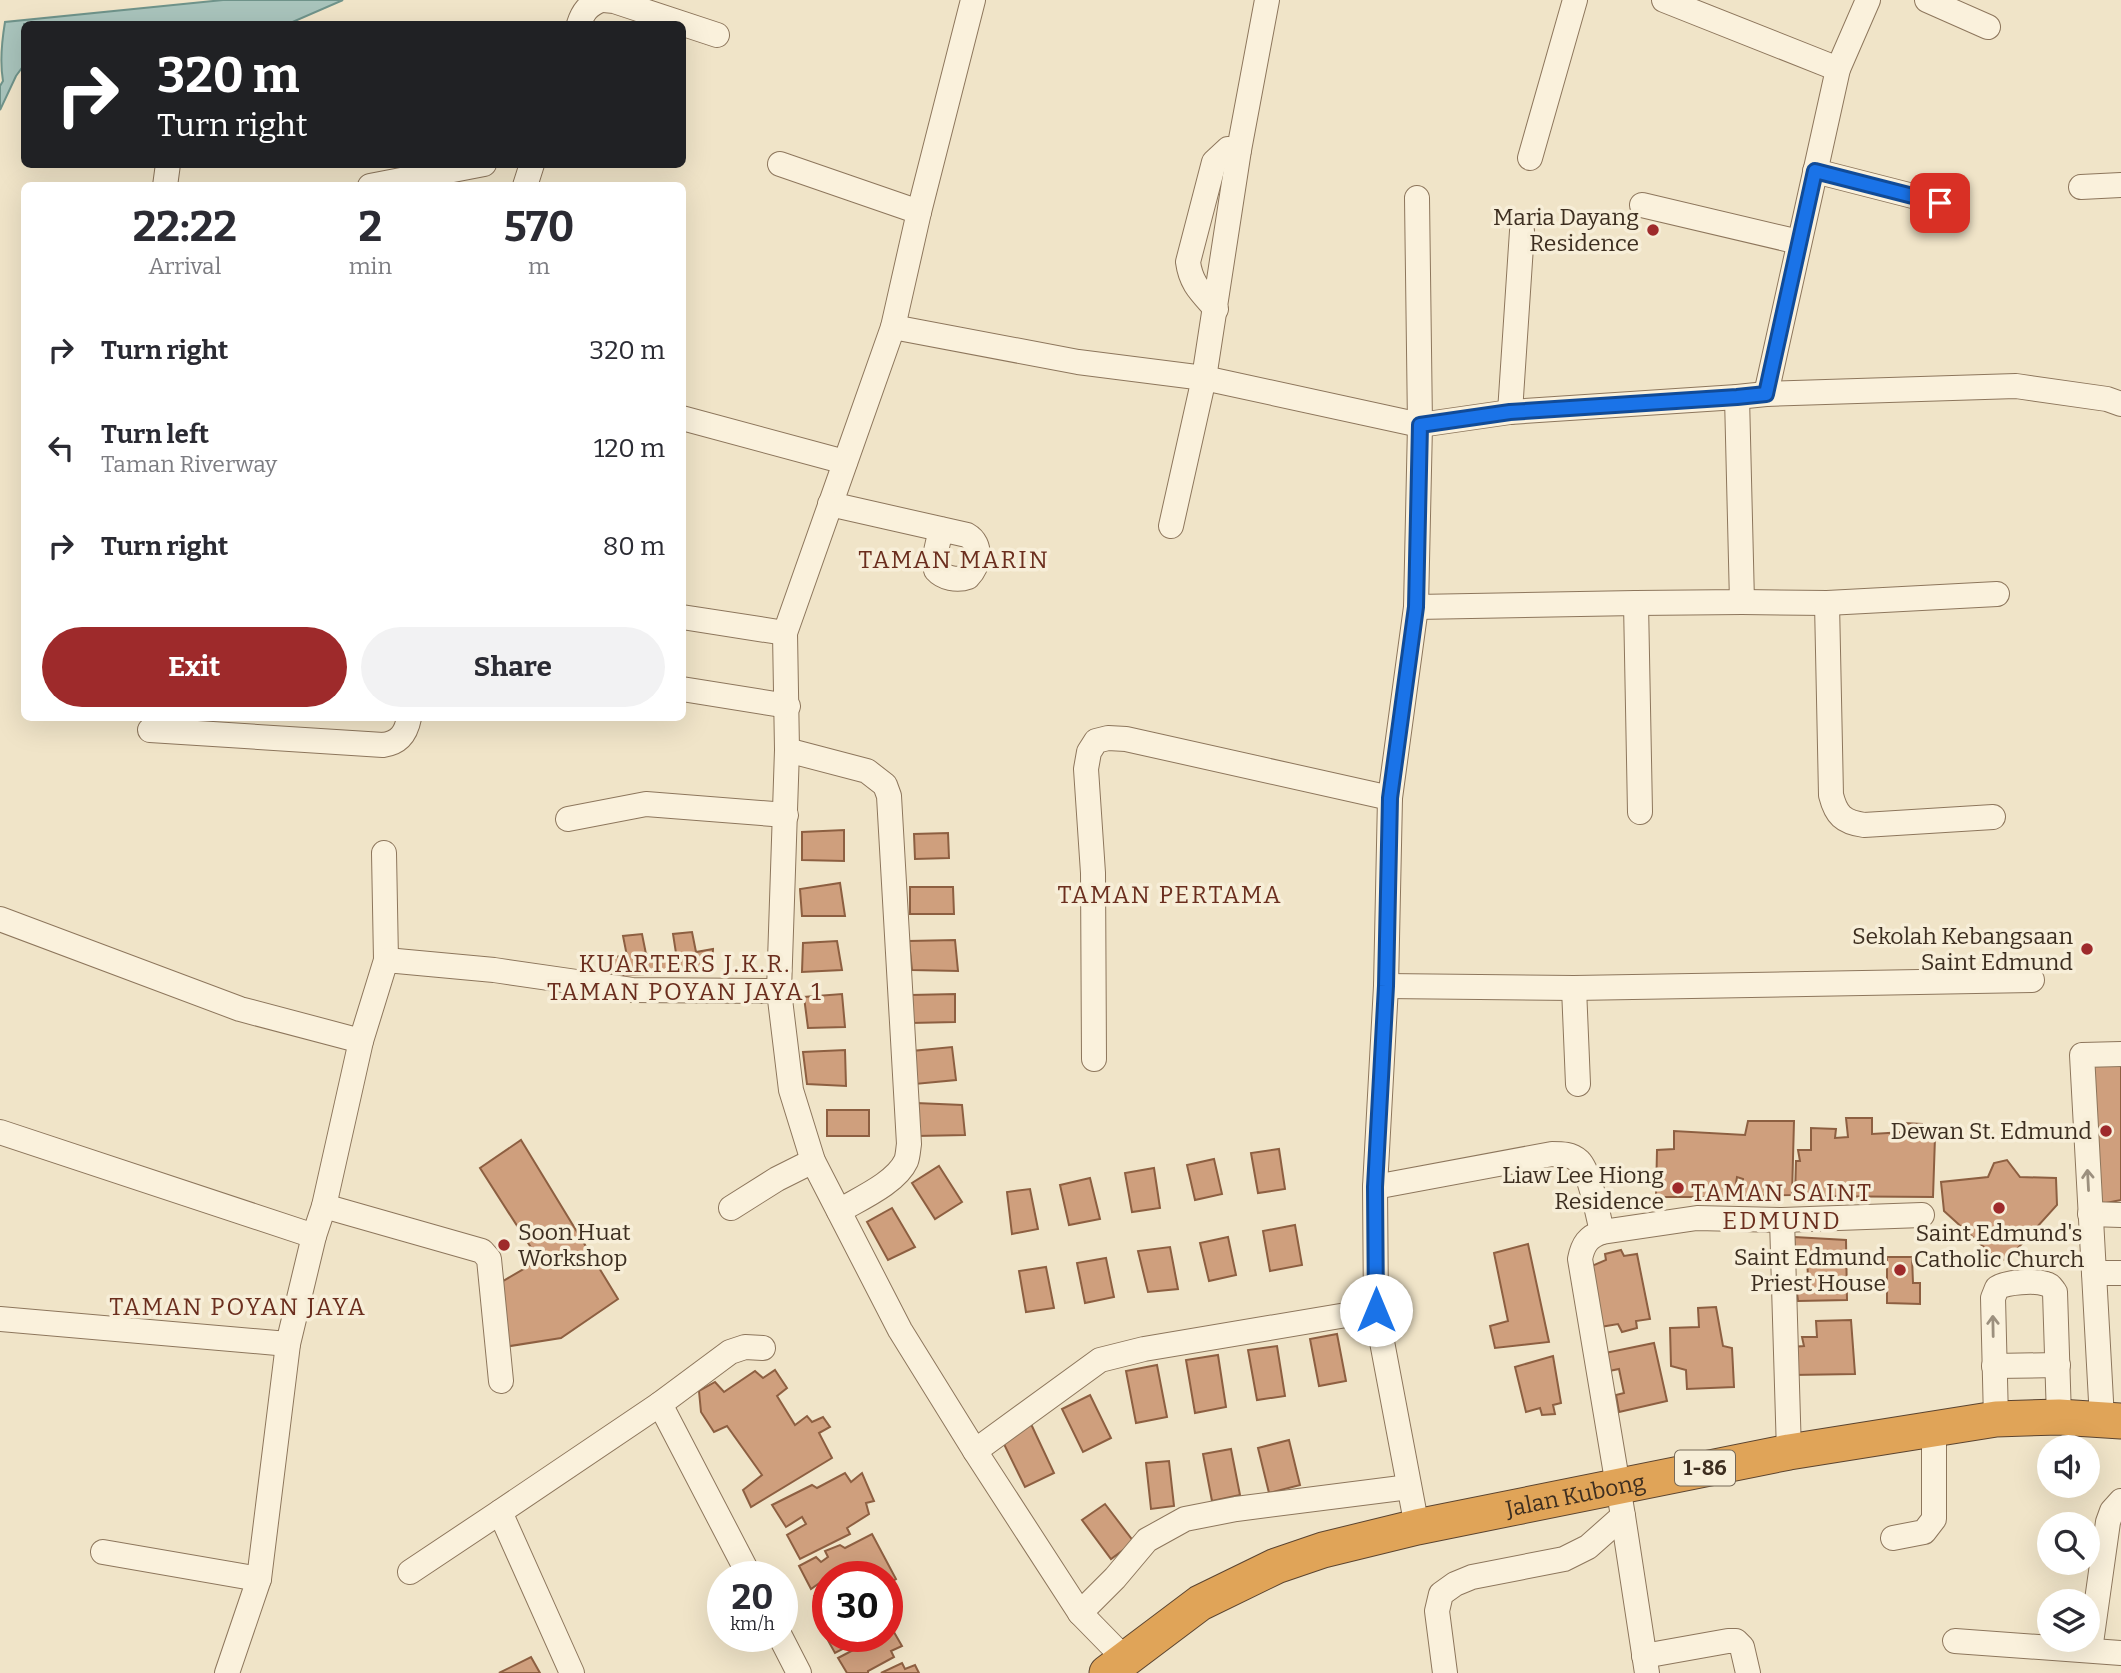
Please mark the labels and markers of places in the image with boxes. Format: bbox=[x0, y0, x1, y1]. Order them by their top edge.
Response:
pin bbox=[1910, 173, 1970, 233]
place label: Maria Dayang Residence bbox=[1493, 203, 1639, 257]
marker: Maria Dayang Residence bbox=[1645, 222, 1661, 238]
place label: Sekolah Kebangsaan Saint Edmund bbox=[1852, 922, 2073, 976]
marker: Sekolah Kebangsaan Saint Edmund bbox=[2079, 941, 2095, 957]
place label: Dewan St. Edmund bbox=[1891, 1117, 2092, 1145]
marker: Dewan St. Edmund bbox=[2098, 1123, 2114, 1139]
place label: Liaw Lee Hiong Residence bbox=[1502, 1161, 1664, 1215]
marker: Liaw Lee Hiong Residence bbox=[1670, 1180, 1686, 1196]
marker: Saint Edmund's Catholic Church bbox=[1991, 1200, 2007, 1216]
place label: Soon Huat Workshop bbox=[518, 1218, 631, 1272]
place label: Saint Edmund's Catholic Church bbox=[1914, 1219, 2084, 1273]
marker: Soon Huat Workshop bbox=[496, 1237, 512, 1253]
place label: Saint Edmund Priest House bbox=[1734, 1243, 1886, 1297]
marker: Saint Edmund Priest House bbox=[1892, 1262, 1908, 1278]

